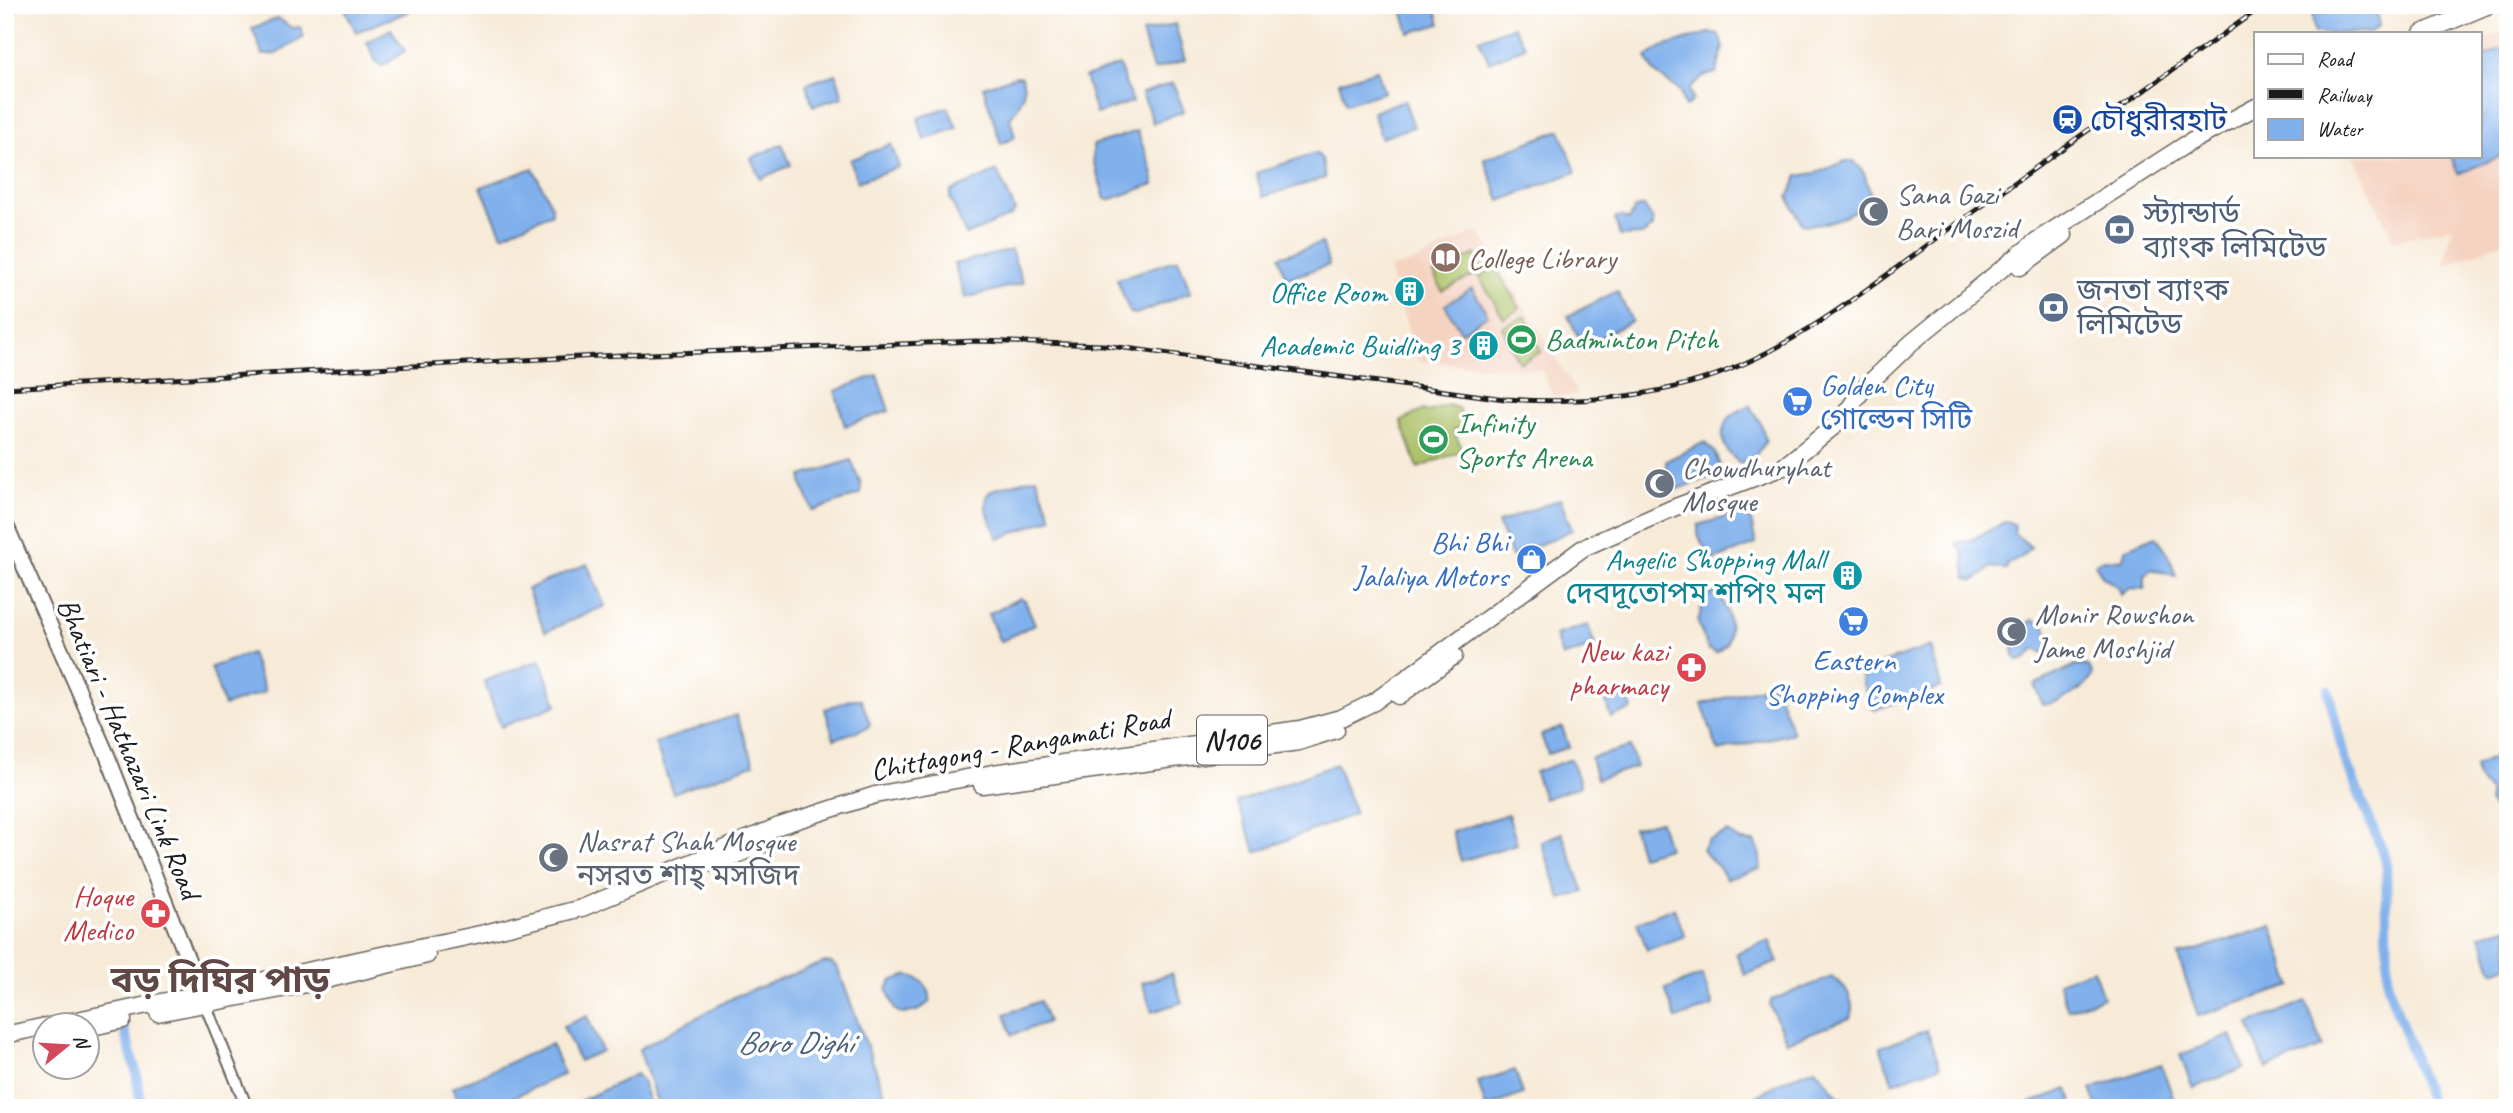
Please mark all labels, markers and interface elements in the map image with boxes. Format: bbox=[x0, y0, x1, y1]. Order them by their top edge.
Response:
legend bbox=[2254, 32, 2482, 158]
text: Road bbox=[2317, 46, 2356, 72]
text: Railway bbox=[2317, 82, 2373, 108]
place label: চৌধুরীরহাট bbox=[2090, 101, 2228, 139]
station icon: চৌধুরীরহাট bbox=[2050, 103, 2084, 137]
text: Water bbox=[2317, 116, 2364, 142]
place label: Sana Gazi Bari Moszid bbox=[1896, 175, 2022, 247]
mosque icon: Sana Gazi Bari Moszid bbox=[1856, 194, 1890, 228]
place label: স্ট্যান্ডার্ড ব্যাংক লিমিটেড bbox=[2142, 194, 2327, 266]
bank icon: স্ট্যান্ডার্ড ব্যাংক লিমিটেড bbox=[2103, 213, 2137, 247]
place label: College Library bbox=[1468, 239, 1619, 277]
library icon: College Library bbox=[1428, 241, 1462, 275]
place label: জনতা ব্যাংক লিমিটেড bbox=[2076, 271, 2229, 343]
place label: Office Room bbox=[1269, 273, 1389, 311]
building icon: Office Room bbox=[1393, 275, 1427, 309]
bank icon: জনতা ব্যাংক লিমিটেড bbox=[2037, 290, 2071, 324]
place label: Badminton Pitch bbox=[1545, 320, 1720, 358]
sports icon: Badminton Pitch bbox=[1505, 322, 1539, 356]
place label: Academic Buidling 3 bbox=[1260, 326, 1462, 364]
building icon: Academic Buidling 3 bbox=[1466, 328, 1500, 362]
place label: Golden City গোল্ডেন সিটি bbox=[1820, 366, 1973, 438]
supermarket icon: Golden City গোল্ডেন সিটি bbox=[1780, 385, 1814, 419]
place label: Infinity Sports Arena bbox=[1456, 404, 1594, 476]
sports icon: Infinity Sports Arena bbox=[1416, 423, 1450, 457]
place label: Chowdhuryhat Mosque bbox=[1682, 448, 1833, 520]
mosque icon: Chowdhuryhat Mosque bbox=[1642, 467, 1676, 501]
place label: Bhi Bhi Jalaliya Motors bbox=[1352, 523, 1511, 595]
place label: Angelic Shopping Mall দেবদূতোপম শপিং মল bbox=[1565, 540, 1830, 612]
shop icon: Bhi Bhi Jalaliya Motors bbox=[1514, 542, 1548, 576]
building icon: Angelic Shopping Mall দেবদূতোপম শপিং মল bbox=[1831, 559, 1865, 593]
street label: Bhatiari - Hathazari Link Road bbox=[48, 592, 211, 908]
place label: Monir Rowshon Jame Moshjid bbox=[2033, 595, 2195, 667]
supermarket icon: Eastern Shopping Complex bbox=[1837, 605, 1871, 639]
mosque icon: Monir Rowshon Jame Moshjid bbox=[1995, 614, 2029, 648]
place label: New kazi pharmacy bbox=[1570, 632, 1671, 704]
place label: Eastern Shopping Complex bbox=[1765, 641, 1945, 713]
pharmacy icon: New kazi pharmacy bbox=[1674, 651, 1708, 685]
street label: Chittagong - Rangamati Road bbox=[868, 698, 1177, 789]
road number: N106 bbox=[1197, 716, 1267, 764]
place label: Nasrat Shah Mosque নসরত শাহ্‌ মসজিদ bbox=[576, 822, 800, 894]
mosque icon: Nasrat Shah Mosque নসরত শাহ্‌ মসজিদ bbox=[537, 841, 571, 875]
place label: Hoque Medico bbox=[63, 877, 135, 949]
pharmacy icon: Hoque Medico bbox=[139, 896, 173, 930]
district label: বড় দিঘির পাড় bbox=[110, 956, 331, 1003]
north arrow bbox=[32, 1012, 102, 1082]
water label: Boro Dighi bbox=[738, 1022, 860, 1063]
text: N bbox=[68, 1032, 95, 1053]

